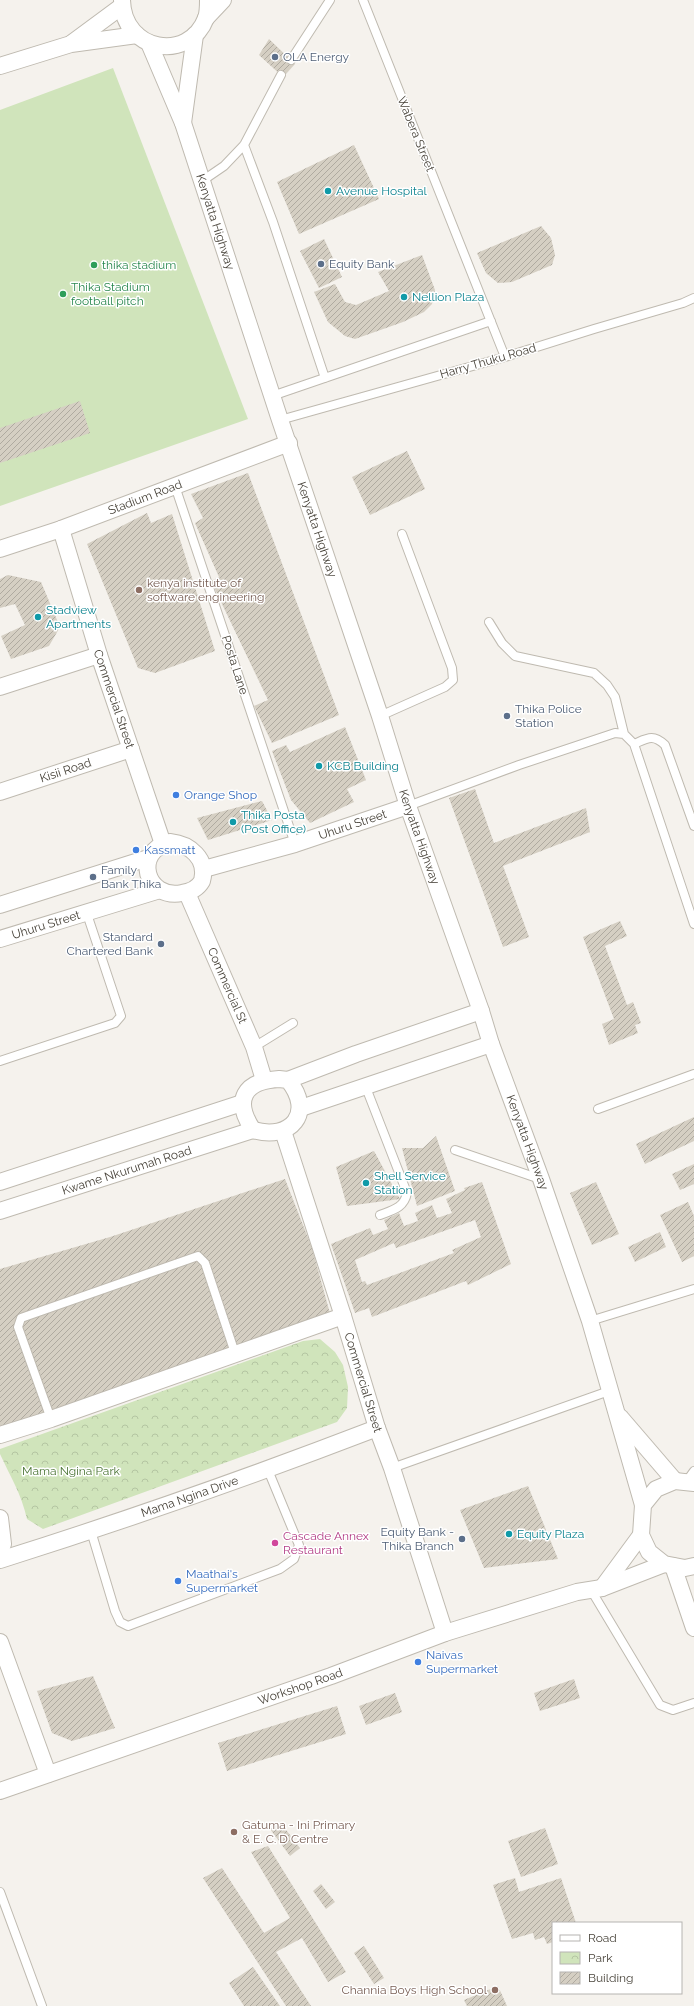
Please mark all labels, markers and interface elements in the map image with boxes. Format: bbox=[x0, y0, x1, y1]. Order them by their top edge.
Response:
place label: OLA Energy bbox=[283, 50, 350, 64]
marker: OLA Energy bbox=[270, 52, 280, 62]
street label: Wabera Street bbox=[395, 94, 437, 174]
street label: Kenyatta Highway bbox=[193, 172, 238, 272]
place label: Avenue Hospital bbox=[336, 184, 427, 198]
marker: Avenue Hospital bbox=[323, 186, 333, 196]
place label: Equity Bank bbox=[329, 257, 395, 271]
place label: thika stadium bbox=[102, 258, 176, 272]
marker: Equity Bank bbox=[316, 259, 326, 269]
marker: thika stadium bbox=[89, 260, 99, 270]
place label: Thika Stadium football pitch bbox=[71, 280, 150, 308]
marker: Thika Stadium football pitch bbox=[58, 289, 68, 299]
place label: Nellion Plaza bbox=[412, 290, 484, 304]
marker: Nellion Plaza bbox=[399, 292, 409, 302]
street label: Harry Thuku Road bbox=[438, 341, 538, 381]
street label: Stadium Road bbox=[106, 477, 184, 518]
street label: Kenyatta Highway bbox=[294, 480, 340, 580]
place label: kenya institute of software engineering bbox=[147, 576, 264, 604]
marker: kenya institute of software engineering bbox=[134, 585, 144, 595]
place label: Stadview Apartments bbox=[46, 603, 111, 631]
marker: Stadview Apartments bbox=[33, 612, 43, 622]
street label: Posta Lane bbox=[219, 634, 251, 696]
street label: Commercial Street bbox=[91, 648, 137, 750]
place label: Thika Police Station bbox=[515, 702, 582, 730]
marker: Thika Police Station bbox=[502, 711, 512, 721]
street label: Kisii Road bbox=[38, 756, 93, 785]
place label: KCB Building bbox=[327, 759, 399, 773]
marker: KCB Building bbox=[314, 761, 324, 771]
place label: Orange Shop bbox=[184, 788, 257, 802]
street label: Kenyatta Highway bbox=[396, 788, 443, 887]
marker: Orange Shop bbox=[171, 790, 181, 800]
street label: Uhuru Street bbox=[317, 807, 388, 843]
place label: Thika Posta (Post Office) bbox=[241, 808, 306, 836]
marker: Thika Posta (Post Office) bbox=[228, 817, 238, 827]
place label: Kassmatt bbox=[144, 843, 195, 857]
marker: Kassmatt bbox=[131, 845, 141, 855]
place label: Family Bank Thika bbox=[101, 863, 161, 891]
marker: Family Bank Thika bbox=[88, 872, 98, 882]
street label: Uhuru Street bbox=[10, 908, 82, 942]
place label: Standard Chartered Bank bbox=[67, 930, 154, 958]
marker: Standard Chartered Bank bbox=[156, 939, 166, 949]
street label: Commercial St bbox=[205, 945, 250, 1026]
street label: Kenyatta Highway bbox=[503, 1093, 551, 1192]
street label: Kwame Nkurumah Road bbox=[60, 1143, 193, 1198]
place label: Shell Service Station bbox=[374, 1169, 446, 1197]
marker: Shell Service Station bbox=[361, 1178, 371, 1188]
street label: Commercial Street bbox=[341, 1331, 385, 1434]
park label: Mama Ngina Park bbox=[22, 1464, 121, 1478]
street label: Mama Ngina Drive bbox=[139, 1473, 240, 1520]
place label: Equity Bank - Thika Branch bbox=[380, 1525, 454, 1553]
place label: Equity Plaza bbox=[517, 1527, 584, 1541]
place label: Cascade Annex Restaurant bbox=[283, 1529, 369, 1557]
marker: Equity Plaza bbox=[504, 1529, 514, 1539]
marker: Equity Bank - Thika Branch bbox=[457, 1534, 467, 1544]
marker: Cascade Annex Restaurant bbox=[270, 1538, 280, 1548]
place label: Maathai's Supermarket bbox=[186, 1567, 258, 1595]
marker: Maathai's Supermarket bbox=[173, 1576, 183, 1586]
place label: Naivas Supermarket bbox=[426, 1648, 498, 1676]
marker: Naivas Supermarket bbox=[413, 1657, 423, 1667]
street label: Workshop Road bbox=[256, 1665, 345, 1708]
place label: Gatuma - Ini Primary & E. C. D Centre bbox=[242, 1818, 356, 1846]
marker: Gatuma - Ini Primary & E. C. D Centre bbox=[229, 1827, 239, 1837]
legend bbox=[552, 1922, 682, 1994]
text: Road bbox=[588, 1931, 617, 1945]
text: Park bbox=[588, 1951, 613, 1965]
text: Building bbox=[588, 1971, 634, 1985]
place label: Channia Boys High School bbox=[342, 1983, 488, 1997]
marker: Channia Boys High School bbox=[490, 1985, 500, 1995]

